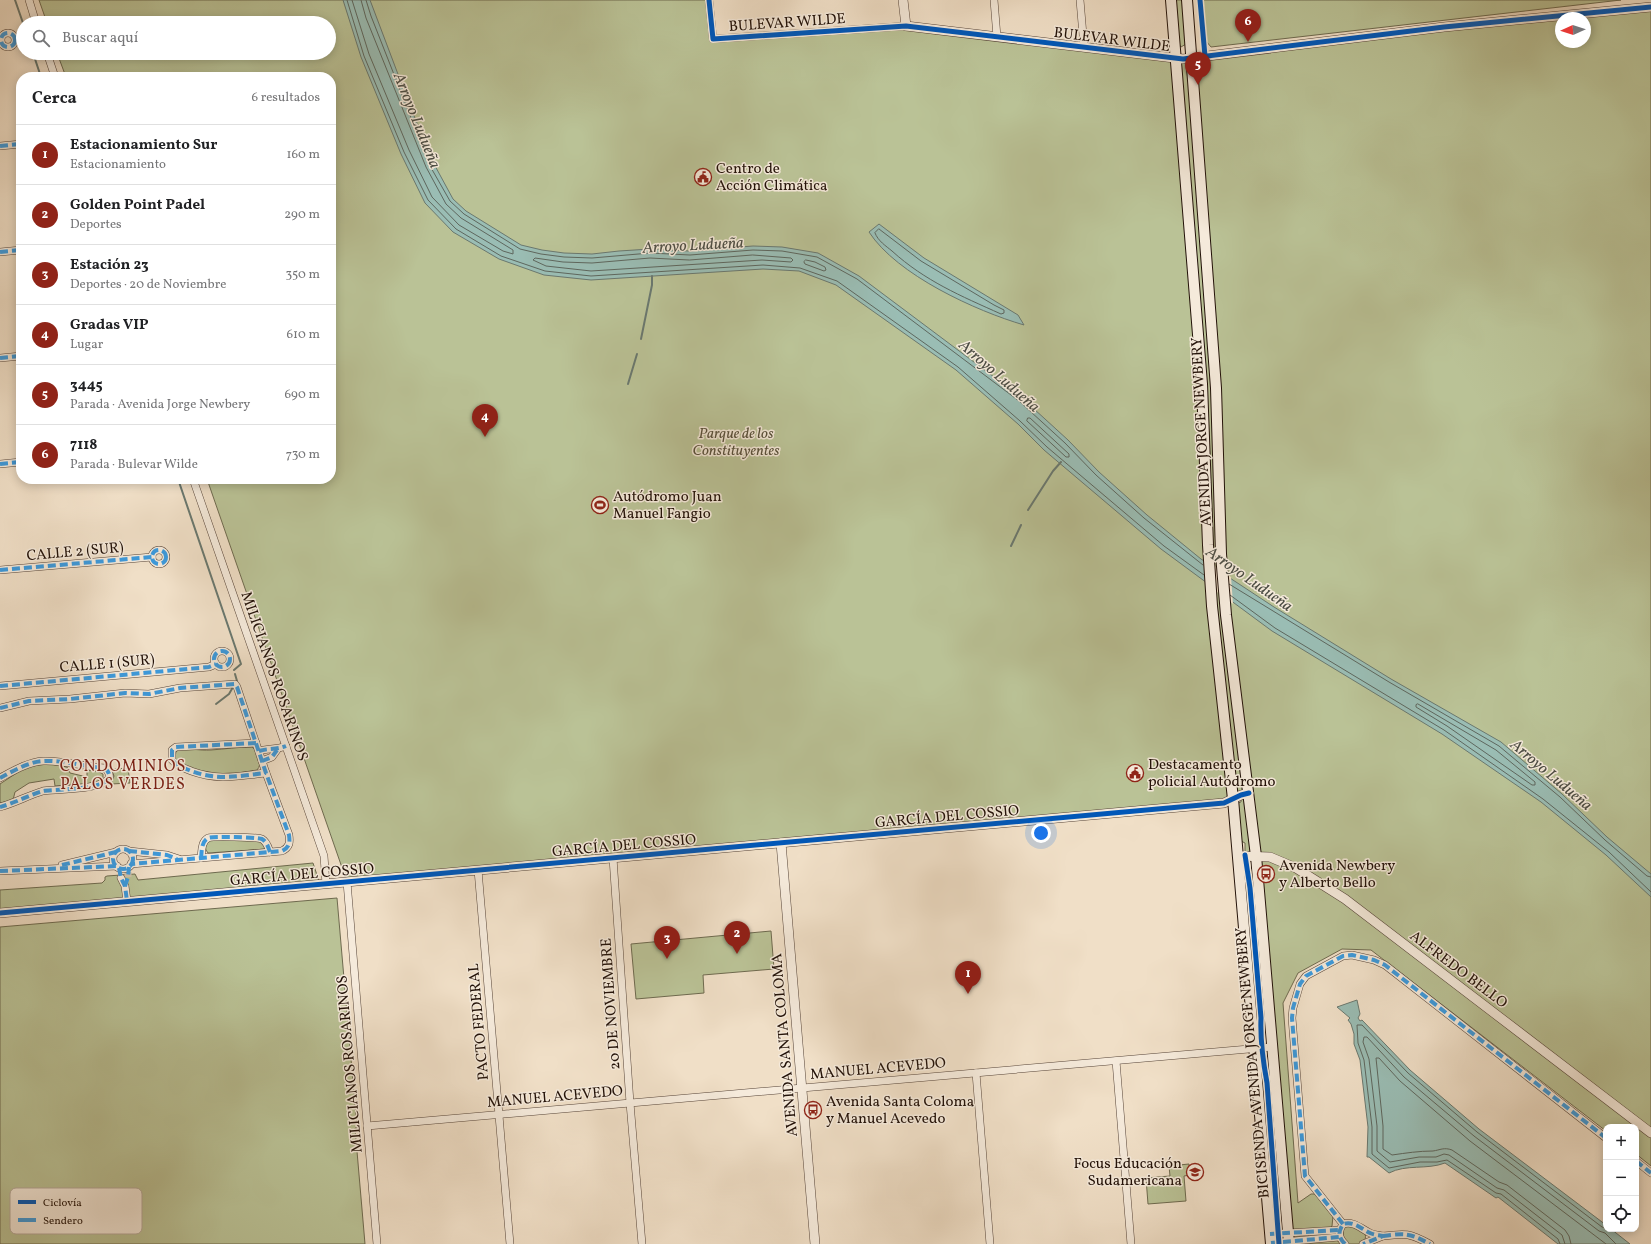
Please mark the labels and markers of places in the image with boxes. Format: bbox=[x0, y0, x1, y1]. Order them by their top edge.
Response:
pin: 6 bbox=[1235, 9, 1261, 42]
pin: 5 bbox=[1185, 52, 1211, 85]
place label: Centro de Acción Climática bbox=[716, 159, 827, 197]
public building icon: Centro de Acción Climática bbox=[693, 167, 713, 187]
pin: 4 bbox=[472, 404, 498, 437]
place label: Autódromo Juan Manuel Fangio bbox=[613, 487, 722, 525]
sports icon: Autódromo Juan Manuel Fangio bbox=[590, 495, 610, 515]
place label: Destacamento policial Autódromo bbox=[1148, 755, 1275, 793]
public building icon: Destacamento policial Autódromo bbox=[1125, 763, 1145, 783]
place label: Avenida Newbery y Alberto Bello bbox=[1279, 856, 1395, 894]
bus stop icon: Avenida Newbery y Alberto Bello bbox=[1256, 864, 1276, 884]
pin: 2 bbox=[724, 921, 750, 954]
pin: 3 bbox=[654, 926, 680, 959]
pin: 1 bbox=[955, 961, 981, 994]
place label: Avenida Santa Coloma y Manuel Acevedo bbox=[826, 1092, 974, 1130]
bus stop icon: Avenida Santa Coloma y Manuel Acevedo bbox=[803, 1100, 823, 1120]
place label: Focus Educación Sudamericana bbox=[1074, 1154, 1182, 1192]
school or university icon: Focus Educación Sudamericana bbox=[1185, 1162, 1205, 1182]

